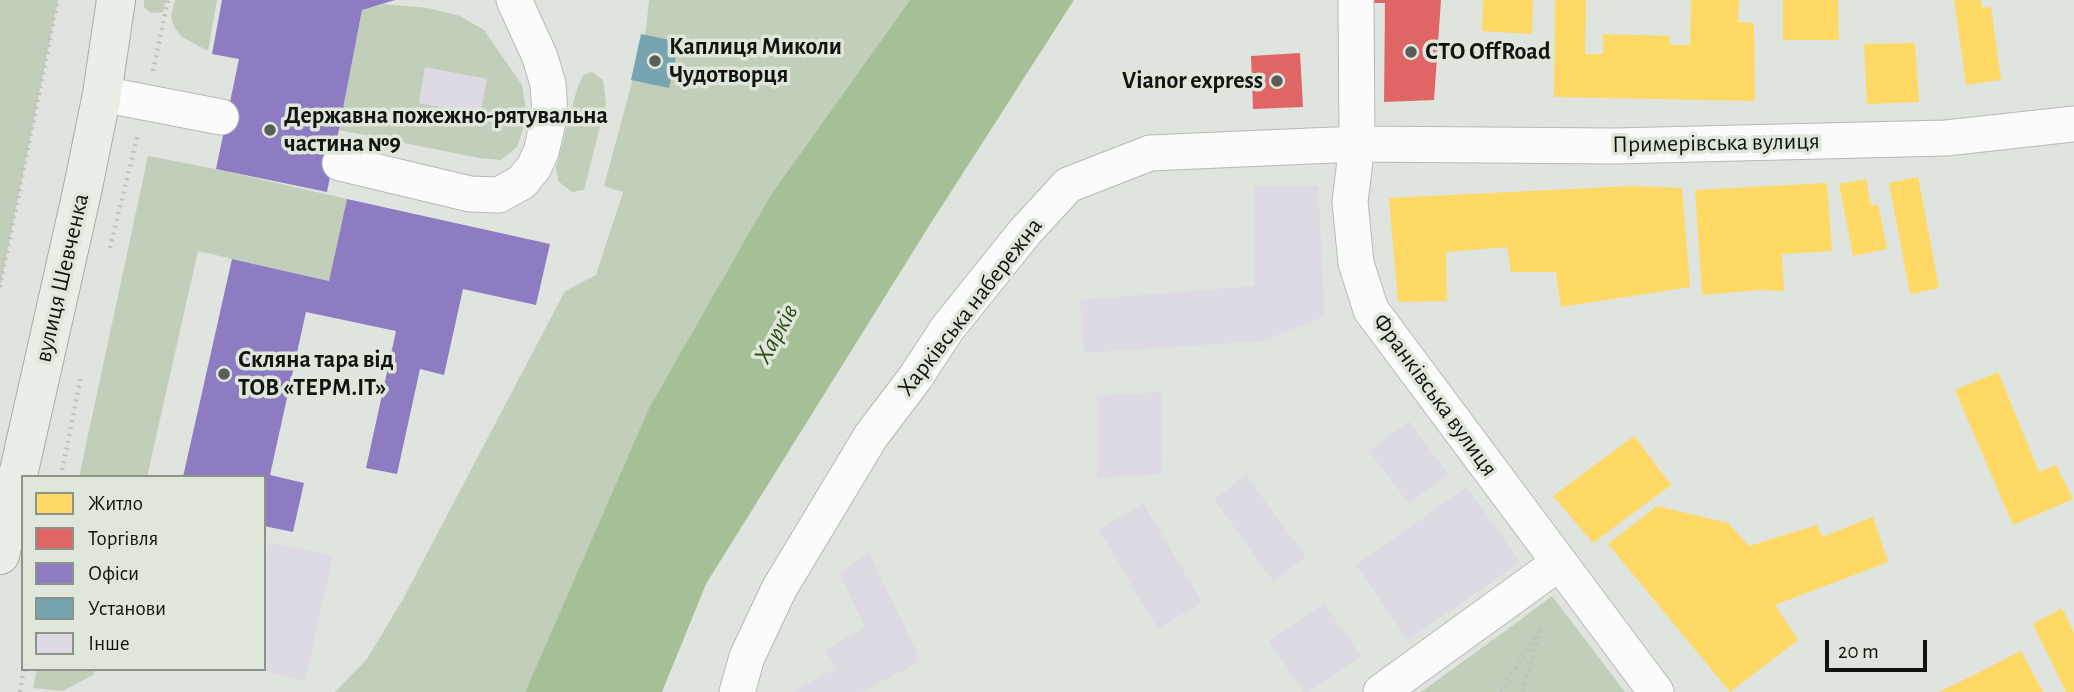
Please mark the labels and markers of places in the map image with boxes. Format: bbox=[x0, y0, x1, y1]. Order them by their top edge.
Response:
place label: Каплиця Миколи Чудотворця bbox=[669, 33, 842, 89]
place label: СТО OffRoad bbox=[1425, 38, 1551, 66]
marker: СТО OffRoad bbox=[1403, 44, 1419, 60]
marker: Каплиця Миколи Чудотворця bbox=[647, 53, 663, 69]
place label: Vianor express bbox=[1122, 67, 1263, 95]
marker: Vianor express bbox=[1269, 73, 1285, 89]
place label: Державна пожежно-рятувальна частина №9 bbox=[284, 102, 608, 158]
marker: Державна пожежно-рятувальна частина №9 bbox=[262, 122, 278, 138]
place label: Скляна тара від ТОВ «ТЕРМ.ІТ» bbox=[238, 346, 394, 402]
marker: Скляна тара від ТОВ «ТЕРМ.ІТ» bbox=[216, 366, 232, 382]

